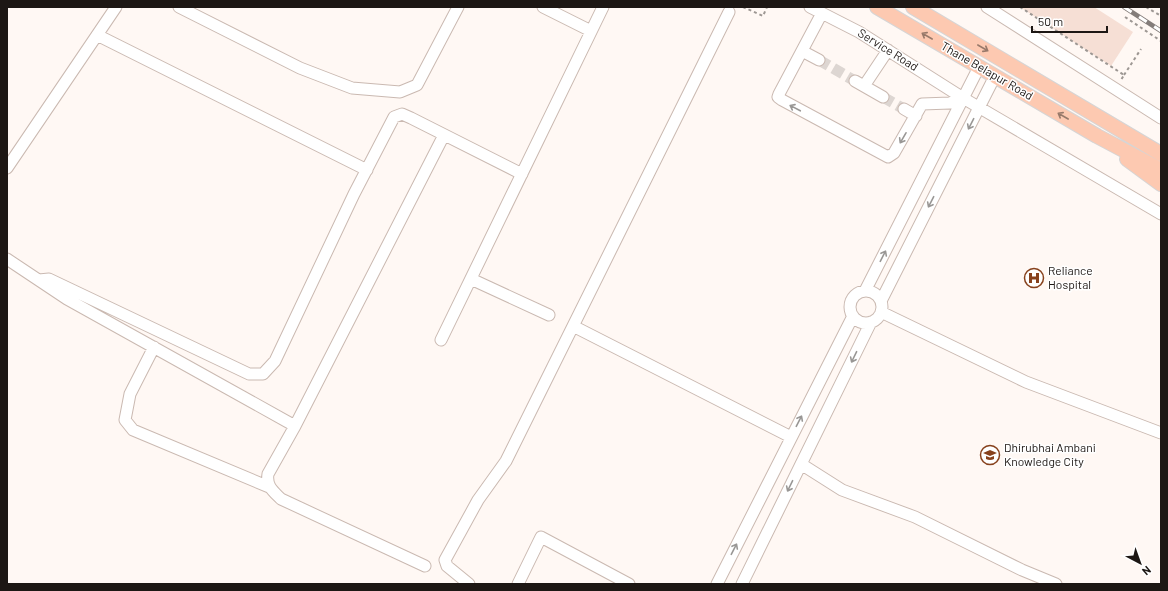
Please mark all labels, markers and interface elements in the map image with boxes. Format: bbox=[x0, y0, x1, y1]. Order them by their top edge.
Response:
scale bar bbox=[1032, 8, 1107, 34]
text: 50 m bbox=[1038, 14, 1063, 28]
street label: Service Road bbox=[856, 25, 921, 73]
one-way arrow bbox=[921, 32, 933, 40]
street label: Thane Belapur Road bbox=[939, 38, 1036, 102]
one-way arrow bbox=[977, 45, 989, 53]
one-way arrow bbox=[790, 103, 802, 111]
one-way arrow bbox=[1057, 112, 1069, 120]
one-way arrow bbox=[967, 117, 974, 129]
one-way arrow bbox=[898, 132, 906, 144]
one-way arrow bbox=[927, 196, 935, 208]
one-way arrow bbox=[880, 250, 887, 262]
place label: Reliance Hospital bbox=[1048, 263, 1093, 291]
hospital icon: Reliance Hospital bbox=[1023, 267, 1045, 289]
one-way arrow bbox=[850, 351, 857, 363]
one-way arrow bbox=[796, 415, 803, 427]
place label: Dhirubhai Ambani Knowledge City bbox=[1004, 440, 1096, 468]
school or university icon: Dhirubhai Ambani Knowledge City bbox=[979, 444, 1001, 466]
one-way arrow bbox=[786, 480, 793, 492]
one-way arrow bbox=[731, 543, 738, 555]
north arrow bbox=[1120, 543, 1160, 583]
text: N bbox=[1140, 564, 1154, 578]

